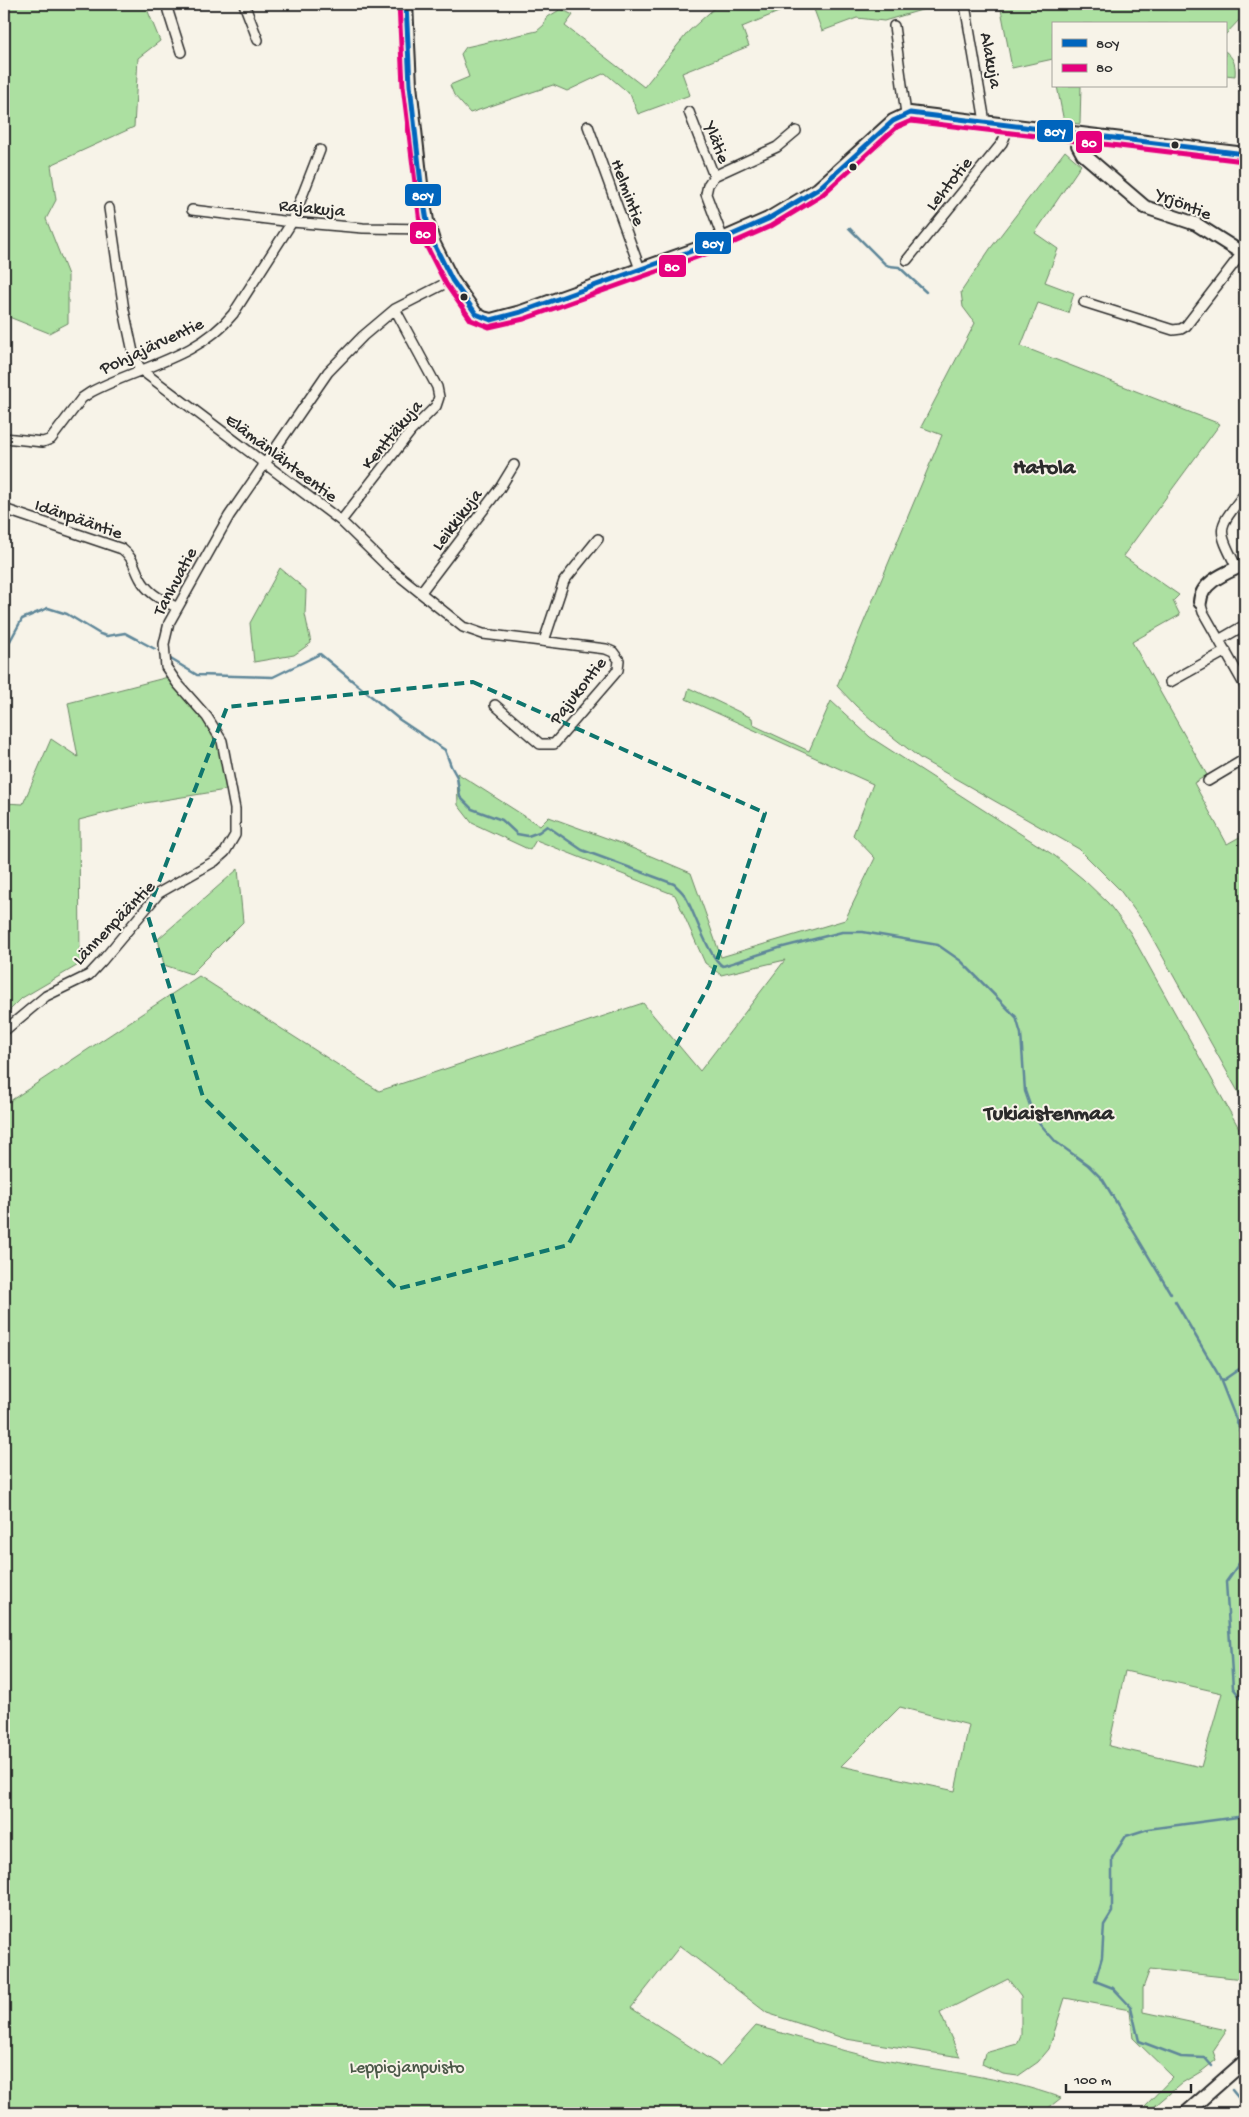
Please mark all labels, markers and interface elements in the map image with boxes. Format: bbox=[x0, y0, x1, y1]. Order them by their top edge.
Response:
legend bbox=[1052, 22, 1226, 88]
street label: Alakuja bbox=[974, 31, 1005, 91]
text: 80Y bbox=[1096, 36, 1120, 54]
text: 80 bbox=[1096, 60, 1113, 78]
street label: Ylätie bbox=[697, 117, 733, 167]
line badge: 80Y bbox=[1036, 119, 1074, 143]
text: 80Y bbox=[1044, 125, 1067, 142]
line badge: 80 bbox=[1075, 130, 1103, 154]
text: 80 bbox=[1081, 136, 1097, 153]
unlabelled marker bbox=[1170, 140, 1180, 150]
street label: Lehtotie bbox=[922, 153, 978, 216]
street label: Helmintie bbox=[605, 157, 649, 230]
unlabelled marker bbox=[848, 162, 858, 172]
line badge: 80Y bbox=[404, 183, 442, 207]
street label: Yrjöntie bbox=[1150, 184, 1215, 226]
text: 80Y bbox=[412, 189, 435, 206]
street label: Rajakuja bbox=[278, 196, 347, 223]
line badge: 80 bbox=[409, 221, 437, 245]
text: 80 bbox=[415, 227, 431, 244]
line badge: 80Y bbox=[694, 231, 732, 255]
text: 80Y bbox=[702, 237, 725, 254]
line badge: 80 bbox=[658, 254, 687, 278]
text: 80 bbox=[664, 260, 680, 277]
unlabelled marker bbox=[459, 292, 469, 302]
street label: Pohjajärventie bbox=[96, 314, 208, 381]
street label: Kenttäkuja bbox=[358, 396, 429, 475]
street label: Elämänlähteentie bbox=[220, 410, 341, 508]
district label: Hatola bbox=[1013, 456, 1077, 482]
street label: Leikkikuja bbox=[428, 485, 488, 555]
street label: Idänpääntie bbox=[32, 496, 125, 545]
street label: Tanhuatie bbox=[149, 544, 203, 621]
street label: Pajukontie bbox=[545, 653, 612, 730]
street label: Lännenpääntie bbox=[69, 877, 161, 970]
district label: Tukiaistenmaa bbox=[982, 1102, 1115, 1128]
park label: Leppiojanpuisto bbox=[349, 2058, 465, 2079]
scale bar bbox=[1066, 2062, 1192, 2094]
text: 100 m bbox=[1073, 2072, 1112, 2090]

